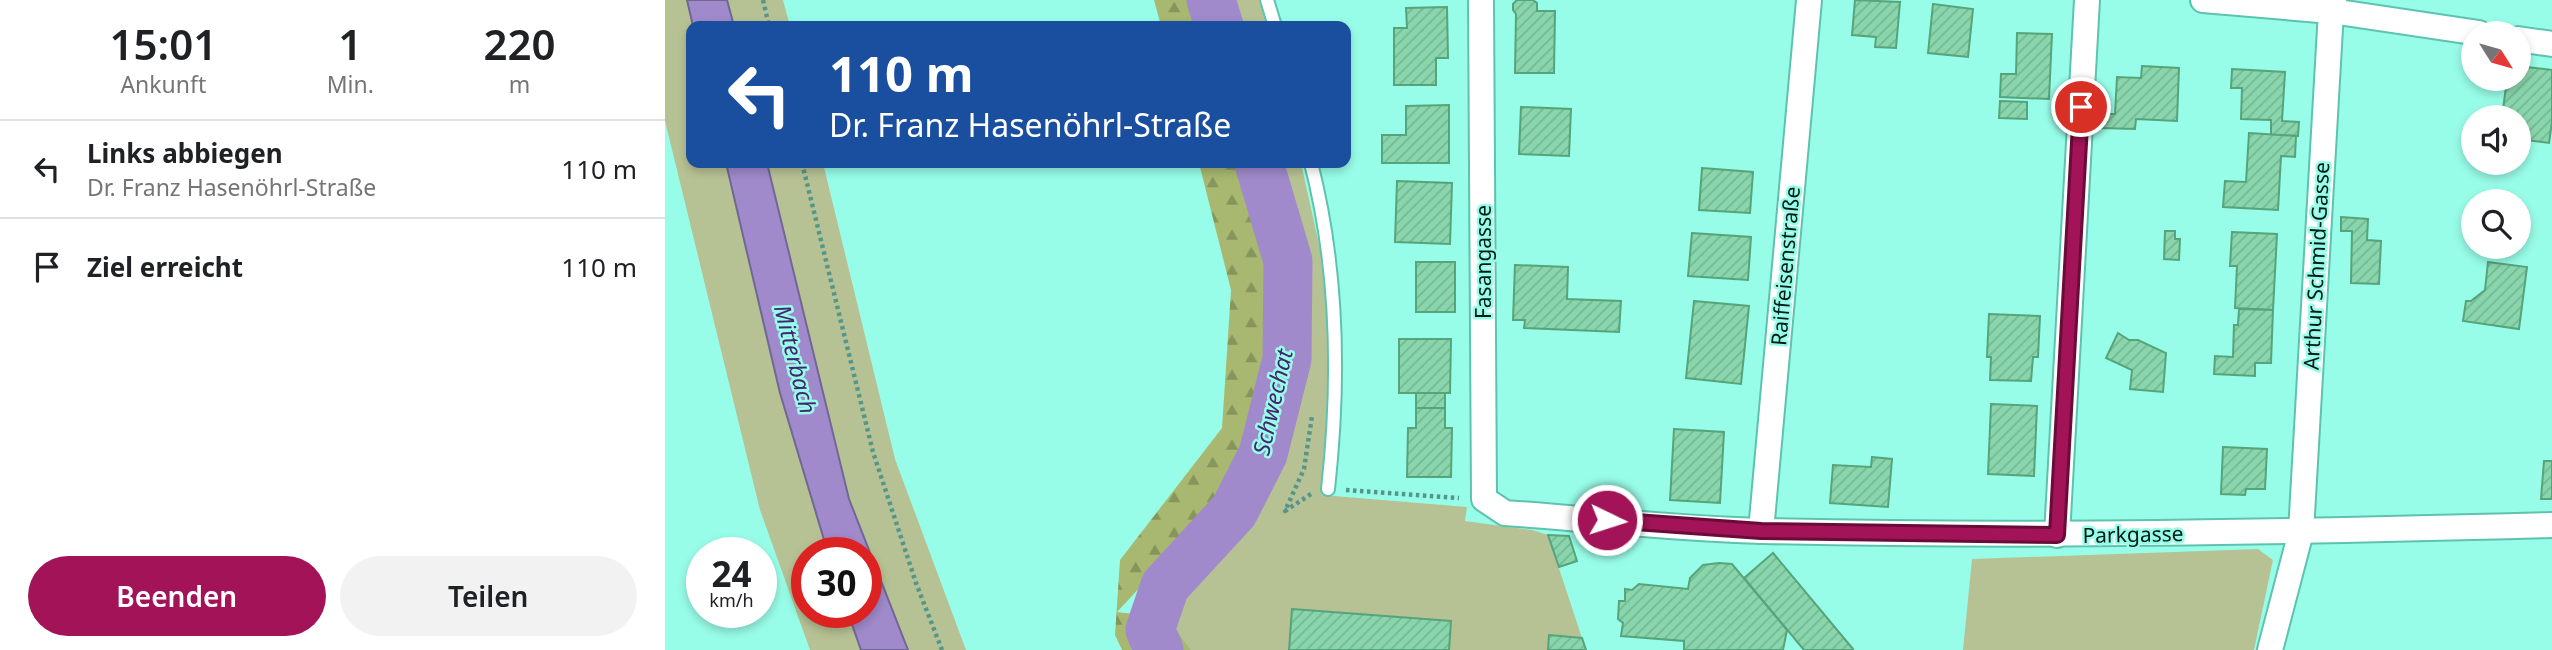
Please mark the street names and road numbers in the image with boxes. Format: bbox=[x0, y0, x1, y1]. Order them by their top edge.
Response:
street label: Arthur Schmid-Gasse bbox=[2297, 161, 2335, 371]
street label: Raiffeisenstraße bbox=[1764, 185, 1806, 347]
street label: Fasangasse bbox=[1469, 205, 1497, 319]
street label: Parkgasse bbox=[2082, 519, 2184, 549]

